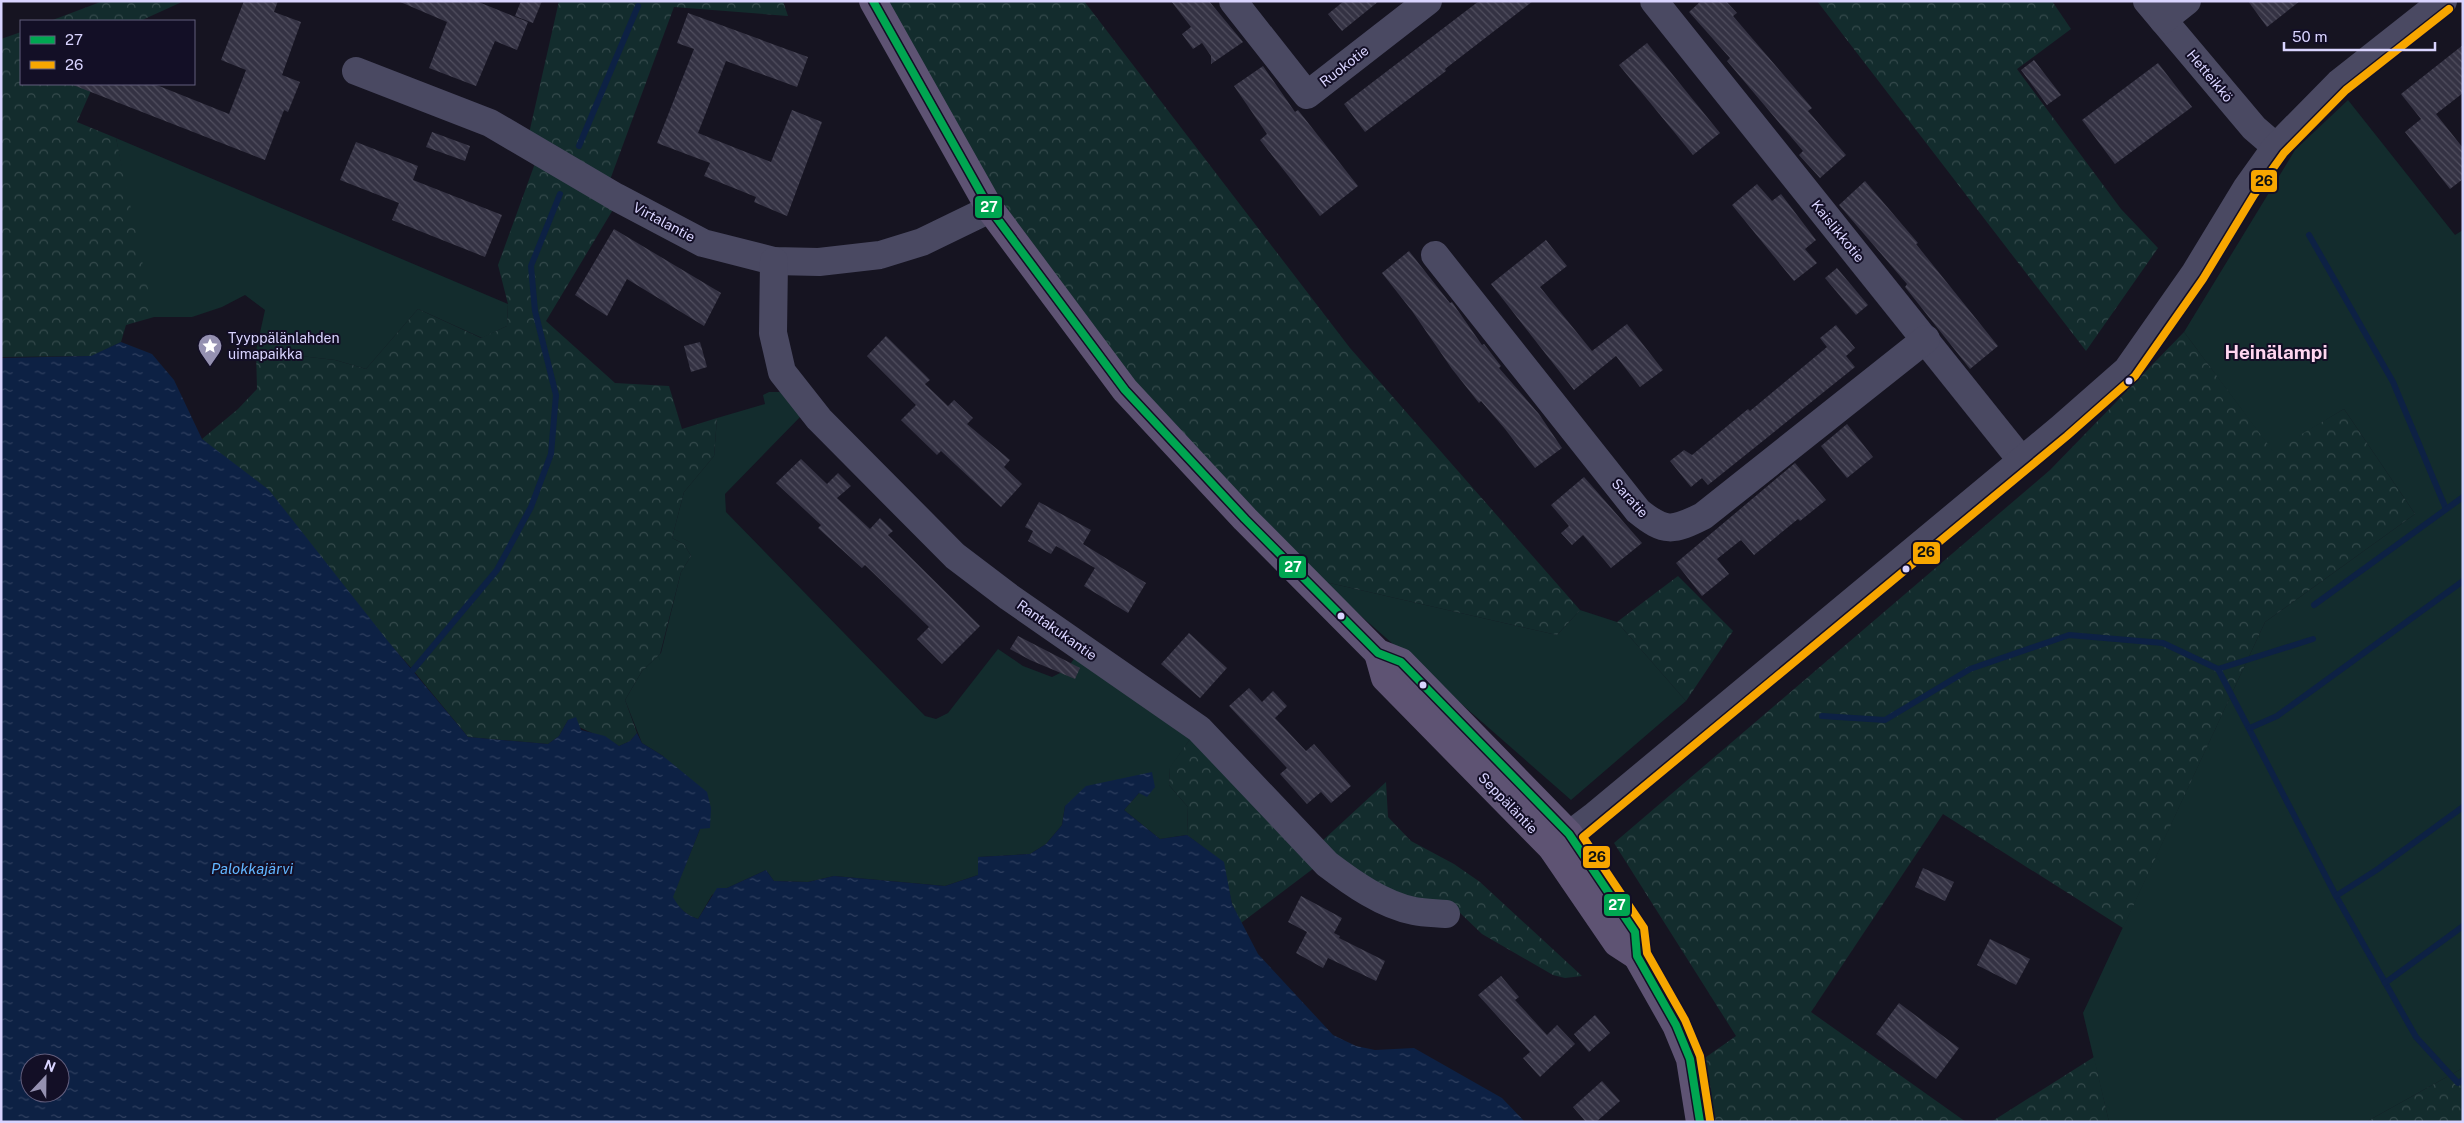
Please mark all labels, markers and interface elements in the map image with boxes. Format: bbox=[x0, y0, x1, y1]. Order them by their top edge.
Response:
legend bbox=[20, 20, 195, 85]
scale bar bbox=[2284, 20, 2435, 52]
text: 50 m bbox=[2292, 28, 2327, 45]
text: 27 bbox=[65, 31, 83, 48]
street label: Ruokotie bbox=[1316, 42, 1372, 90]
street label: Hetteikkö bbox=[2184, 47, 2236, 105]
text: 26 bbox=[65, 56, 83, 73]
line badge: 26 bbox=[2250, 169, 2278, 193]
text: 26 bbox=[2255, 173, 2273, 189]
line badge: 27 bbox=[974, 195, 1003, 219]
street label: Kaislikkotie bbox=[1808, 197, 1868, 265]
street label: Virtalantie bbox=[630, 199, 698, 245]
text: 27 bbox=[980, 199, 998, 215]
place label: Tyyppälänlahden uimapaikka bbox=[228, 330, 340, 362]
place icon: Tyyppälänlahden uimapaikka bbox=[197, 333, 223, 367]
district label: Heinälampi bbox=[2225, 341, 2327, 363]
unlabelled marker bbox=[2124, 376, 2134, 386]
street label: Saratie bbox=[1608, 475, 1652, 521]
line badge: 26 bbox=[1912, 541, 1941, 565]
text: 26 bbox=[1917, 544, 1935, 560]
line badge: 27 bbox=[1278, 555, 1307, 579]
text: 27 bbox=[1284, 559, 1302, 575]
unlabelled marker bbox=[1901, 564, 1911, 574]
street label: Rantakukantie bbox=[1014, 597, 1100, 664]
unlabelled marker bbox=[1336, 611, 1346, 621]
unlabelled marker bbox=[1418, 680, 1428, 690]
street label: Seppäläntie bbox=[1475, 769, 1541, 837]
line badge: 26 bbox=[1582, 845, 1611, 869]
text: 26 bbox=[1588, 849, 1606, 865]
water label: Palokkajärvi bbox=[211, 860, 293, 877]
line badge: 27 bbox=[1603, 893, 1631, 917]
text: 27 bbox=[1608, 897, 1626, 913]
north arrow bbox=[20, 1053, 70, 1103]
text: N bbox=[42, 1056, 58, 1075]

